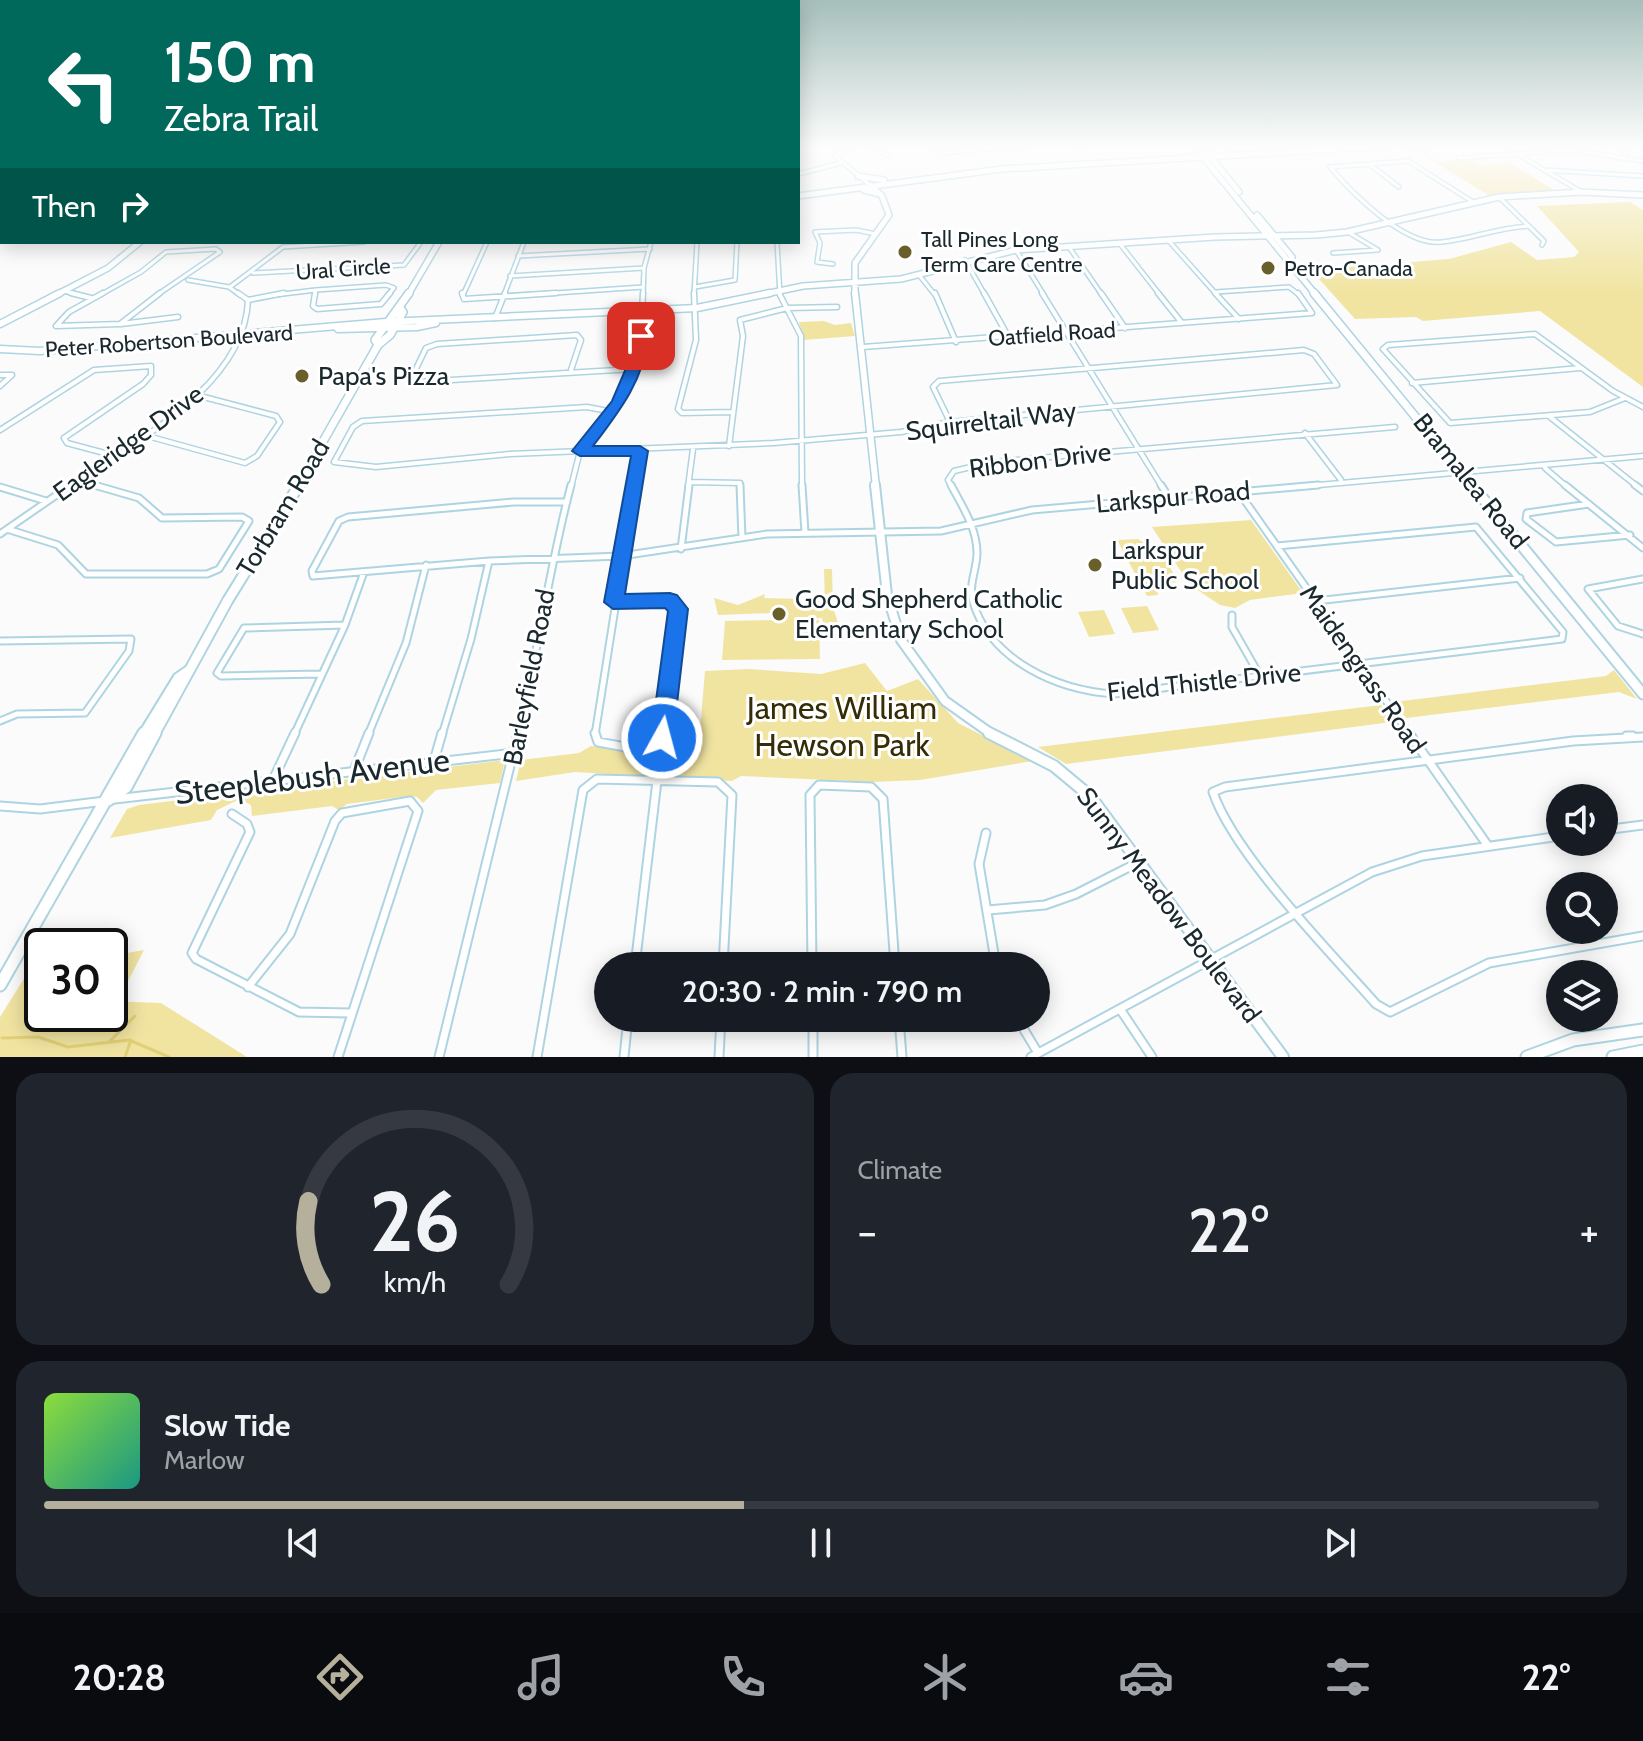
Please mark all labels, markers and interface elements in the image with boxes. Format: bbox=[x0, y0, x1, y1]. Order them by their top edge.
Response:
text: 150 m bbox=[164, 28, 316, 96]
icon: left bbox=[32, 32, 136, 136]
text: Zebra Trail bbox=[164, 96, 318, 140]
icon: right bbox=[112, 184, 156, 228]
text: Then bbox=[32, 188, 96, 225]
place label: Tall Pines Long Term Care Centre bbox=[921, 226, 1082, 278]
marker: Tall Pines Long Term Care Centre bbox=[896, 243, 914, 261]
street label: Ural Circle bbox=[295, 252, 391, 286]
place label: Petro-Canada bbox=[1284, 255, 1413, 282]
marker: Petro-Canada bbox=[1259, 259, 1277, 277]
pin bbox=[607, 302, 675, 370]
icon: arrive bbox=[619, 314, 663, 358]
street label: Oatfield Road bbox=[987, 316, 1117, 352]
street label: Peter Robertson Boulevard bbox=[44, 319, 294, 363]
place label: Papa's Pizza bbox=[318, 360, 450, 392]
marker: Papa's Pizza bbox=[293, 367, 311, 385]
street label: Eagleridge Drive bbox=[47, 378, 209, 508]
street label: Squirreltail Way bbox=[904, 395, 1078, 447]
street label: Bramalea Road bbox=[1407, 407, 1535, 555]
street label: Torbram Road bbox=[230, 434, 336, 582]
street label: Ribbon Drive bbox=[967, 435, 1113, 485]
street label: Larkspur Road bbox=[1095, 474, 1251, 520]
place label: Larkspur Public School bbox=[1111, 534, 1259, 596]
marker: Larkspur Public School bbox=[1086, 556, 1104, 574]
street label: Maidengrass Road bbox=[1293, 579, 1433, 759]
place label: Good Shepherd Catholic Elementary School bbox=[795, 583, 1063, 645]
street label: Barleyfield Road bbox=[496, 586, 562, 768]
marker: Good Shepherd Catholic Elementary School bbox=[770, 605, 788, 623]
street label: Field Thistle Drive bbox=[1105, 656, 1303, 708]
park label: James William Hewson Park bbox=[746, 688, 937, 764]
position arrow bbox=[620, 696, 704, 780]
street label: Steeplebush Avenue bbox=[172, 740, 452, 812]
street label: Sunny Meadow Boulevard bbox=[1070, 781, 1268, 1029]
map controls bbox=[1546, 784, 1618, 1032]
button: sound bbox=[1546, 784, 1618, 856]
button: search bbox=[1546, 872, 1618, 944]
speed limit sign: 30 bbox=[24, 928, 128, 1032]
button: layers bbox=[1546, 960, 1618, 1032]
text: 20:30 · 2 min · 790 m bbox=[682, 973, 962, 1010]
text: Climate bbox=[858, 1154, 942, 1186]
text: 26 bbox=[369, 1171, 460, 1272]
text: 22° bbox=[1188, 1194, 1269, 1267]
text: − bbox=[858, 1205, 877, 1258]
text: + bbox=[1580, 1205, 1599, 1258]
text: km/h bbox=[383, 1264, 446, 1299]
text: Slow Tide bbox=[164, 1407, 291, 1444]
text: Marlow bbox=[164, 1444, 245, 1476]
icon: previous bbox=[281, 1521, 325, 1565]
icon: pause bbox=[799, 1521, 843, 1565]
icon: next bbox=[1318, 1521, 1362, 1565]
icon: directions bbox=[312, 1649, 368, 1705]
icon: music bbox=[513, 1649, 569, 1705]
icon: phone bbox=[715, 1649, 771, 1705]
icon: climate bbox=[917, 1649, 973, 1705]
icon: car bbox=[1118, 1649, 1174, 1705]
icon: filters bbox=[1320, 1649, 1376, 1705]
text: 20:28 bbox=[73, 1655, 166, 1699]
text: 22° bbox=[1522, 1655, 1570, 1699]

